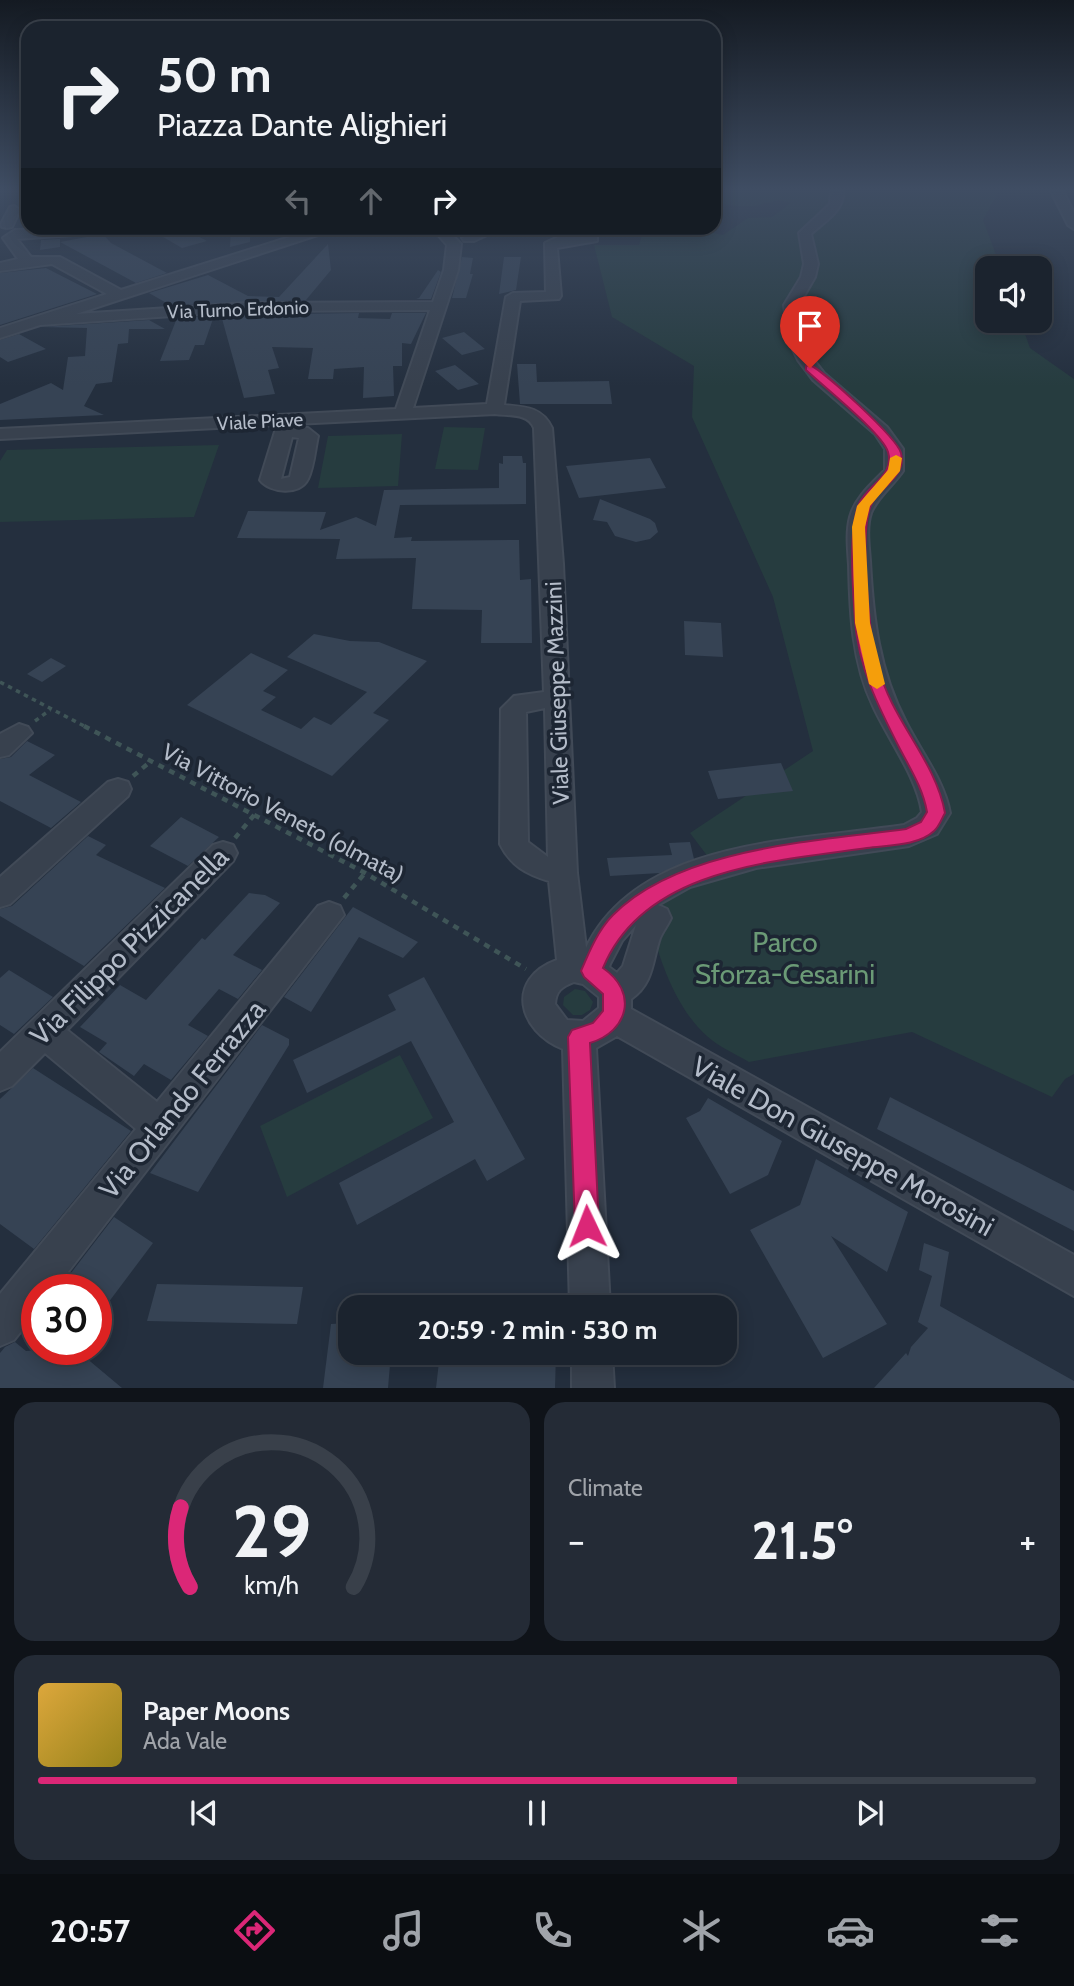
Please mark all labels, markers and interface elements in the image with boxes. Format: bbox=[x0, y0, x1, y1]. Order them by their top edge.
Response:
text: 50 m bbox=[157, 45, 272, 104]
icon: right bbox=[42, 49, 133, 140]
text: Piazza Dante Alighieri bbox=[157, 105, 447, 144]
icon: left bbox=[279, 182, 317, 220]
icon: ahead bbox=[352, 182, 390, 220]
icon: right bbox=[425, 182, 463, 220]
map controls bbox=[975, 256, 1052, 333]
button: sound bbox=[975, 256, 1052, 333]
street label: Via Turno Erdonio bbox=[167, 296, 309, 323]
pin bbox=[780, 296, 840, 368]
icon: arrive bbox=[791, 307, 829, 345]
street label: Viale Piave bbox=[216, 408, 304, 435]
street label: Viale Giuseppe Mazzini bbox=[539, 581, 575, 805]
street label: Via Vittorio Veneto (olmata) bbox=[157, 737, 409, 889]
street label: Via Filippo Pizzicanella bbox=[23, 839, 236, 1052]
park label: Parco Sforza-Cesarini bbox=[695, 925, 875, 991]
street label: Via Orlando Ferrazza bbox=[91, 992, 273, 1205]
street label: Viale Don Giuseppe Morosini bbox=[686, 1049, 1000, 1243]
position arrow bbox=[550, 1189, 624, 1263]
speed limit sign: 30 bbox=[21, 1274, 112, 1365]
text: 20:59 · 2 min · 530 m bbox=[418, 1314, 657, 1346]
text: Climate bbox=[568, 1474, 643, 1502]
text: 29 bbox=[232, 1488, 312, 1576]
text: 21.5° bbox=[751, 1509, 853, 1572]
text: − bbox=[568, 1517, 585, 1564]
text: + bbox=[1019, 1517, 1036, 1564]
text: km/h bbox=[245, 1570, 299, 1600]
text: Paper Moons bbox=[143, 1695, 290, 1727]
text: Ada Vale bbox=[143, 1727, 227, 1755]
icon: previous bbox=[185, 1794, 223, 1832]
icon: pause bbox=[518, 1794, 556, 1832]
icon: next bbox=[851, 1794, 889, 1832]
icon: directions bbox=[230, 1906, 279, 1955]
icon: music bbox=[379, 1906, 428, 1955]
icon: phone bbox=[528, 1906, 577, 1955]
icon: climate bbox=[677, 1906, 726, 1955]
icon: car bbox=[826, 1906, 875, 1955]
icon: filters bbox=[975, 1906, 1024, 1955]
text: 20:57 bbox=[50, 1911, 130, 1950]

